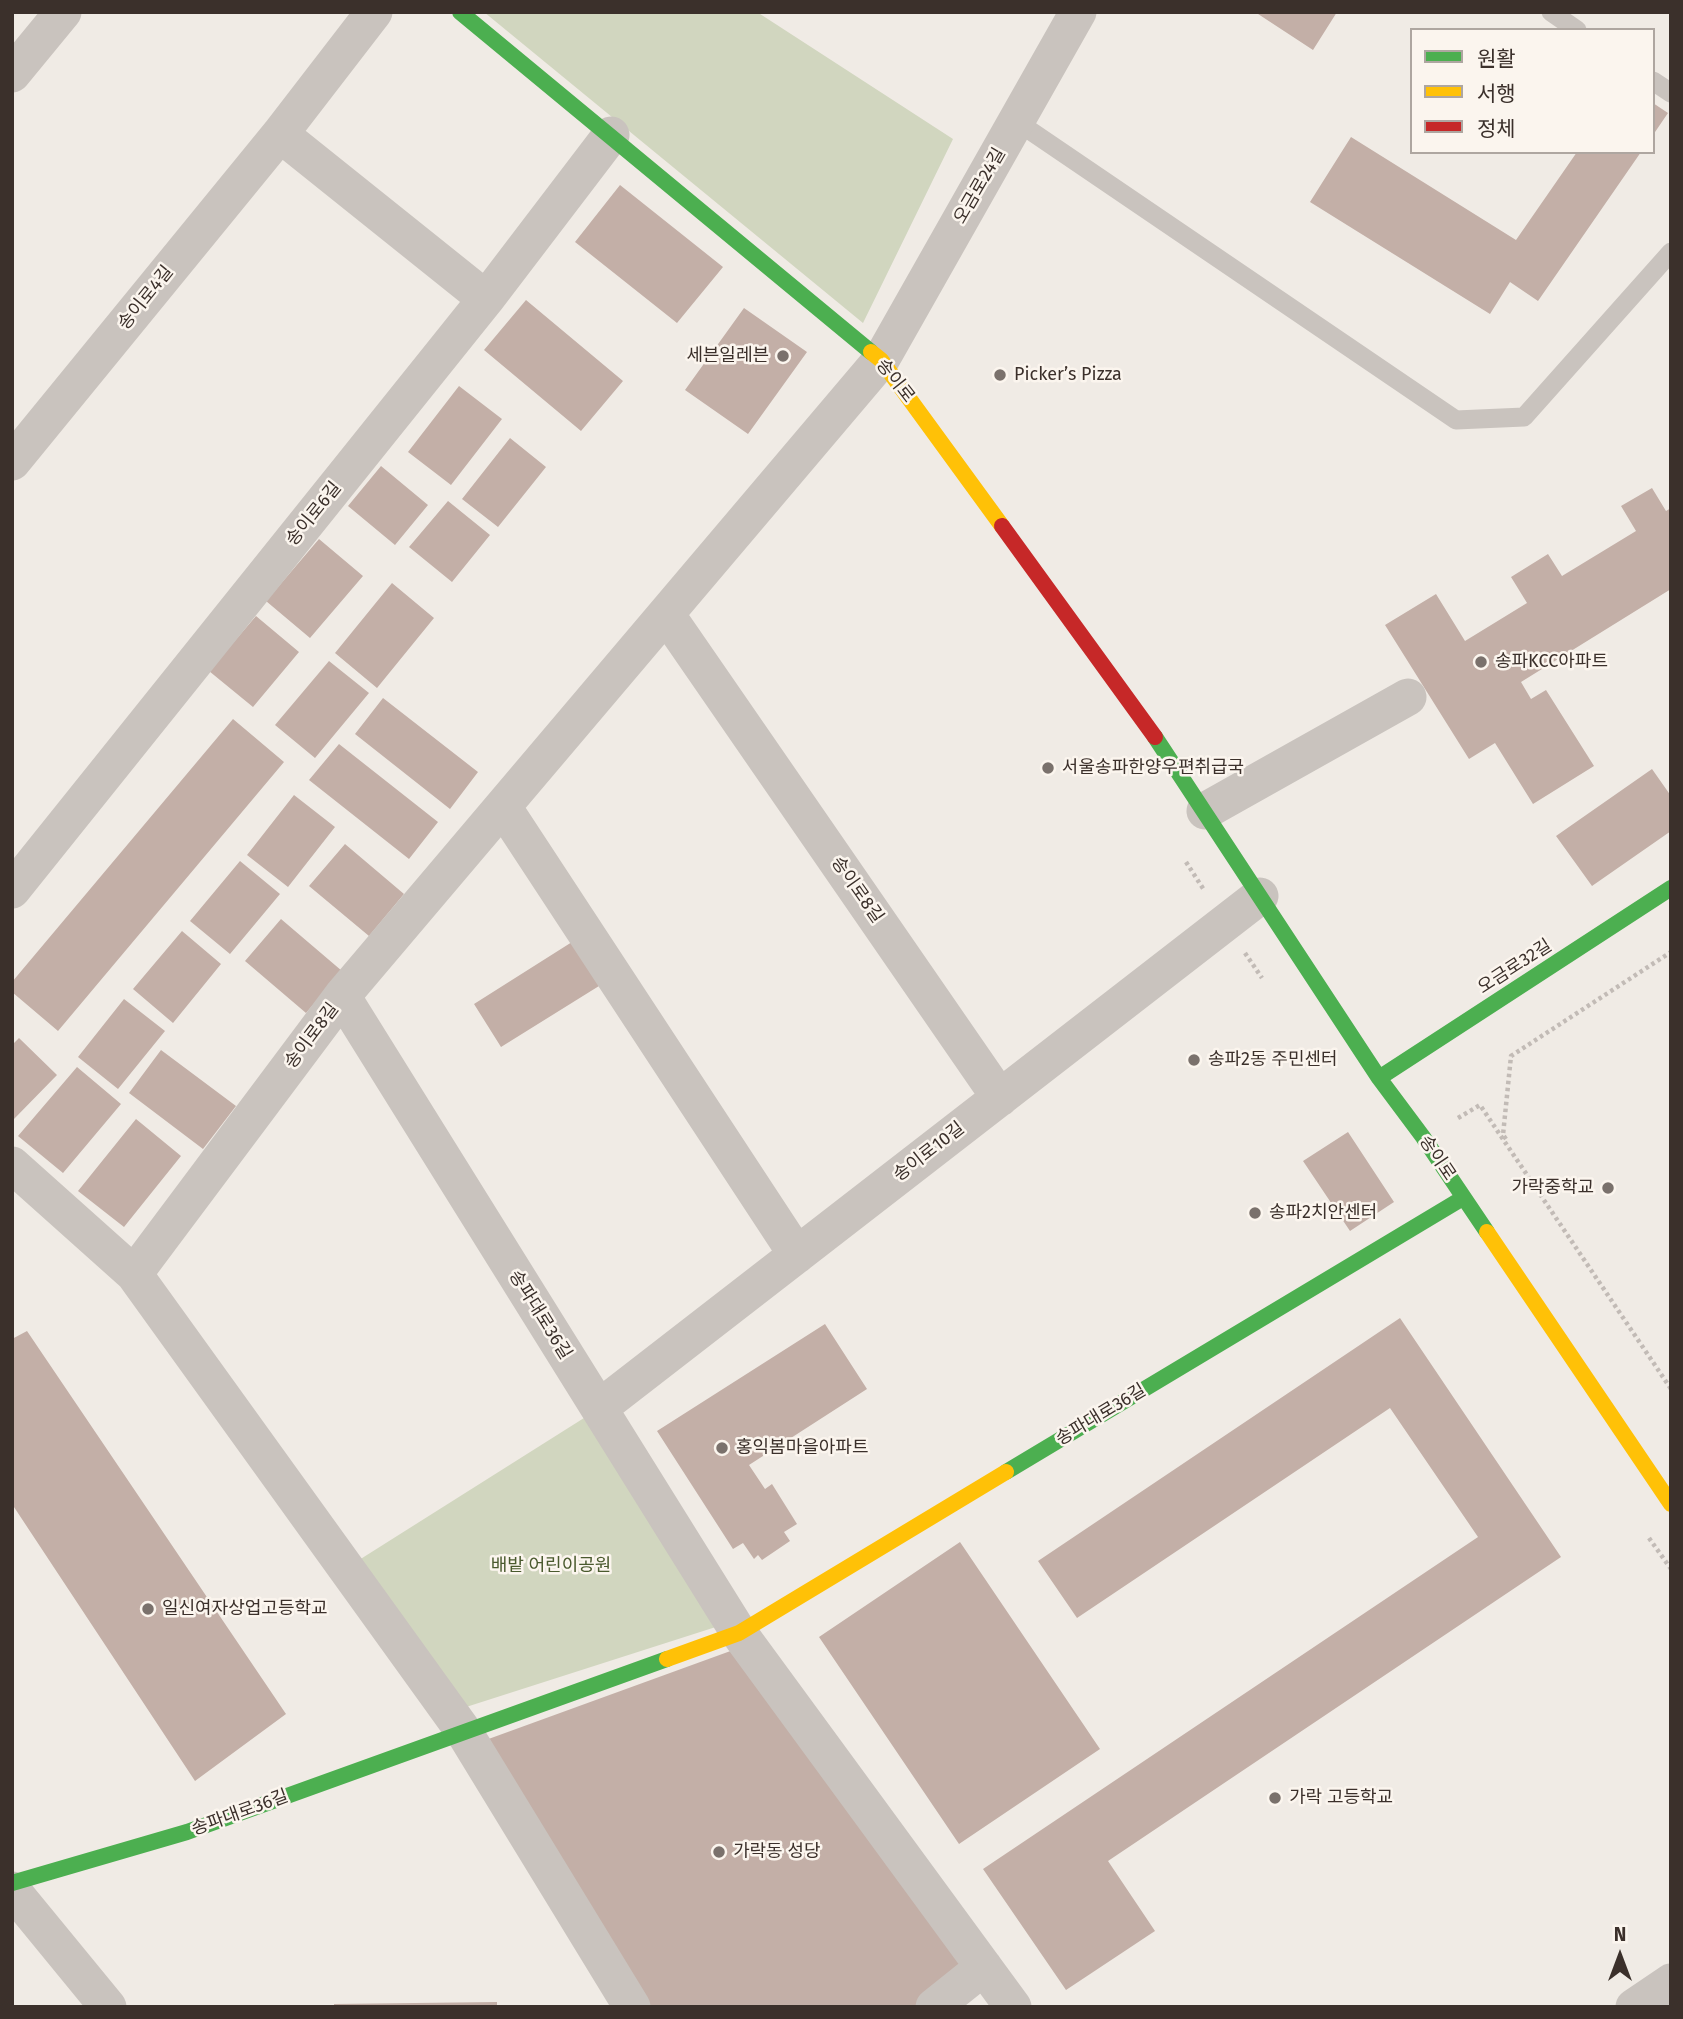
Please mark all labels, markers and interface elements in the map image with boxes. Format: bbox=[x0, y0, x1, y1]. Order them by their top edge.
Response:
legend bbox=[1410, 28, 1655, 154]
text: 원활 bbox=[1477, 46, 1516, 72]
text: 서행 bbox=[1477, 81, 1516, 107]
text: 정체 bbox=[1477, 116, 1516, 142]
street label: 오금로24길 bbox=[950, 144, 1010, 228]
street label: 송이로4길 bbox=[114, 262, 178, 334]
place label: 세븐일레븐 bbox=[686, 345, 769, 367]
marker: 세븐일레븐 bbox=[775, 348, 791, 364]
street label: 송이로 bbox=[871, 355, 919, 407]
place label: Picker’s Pizza bbox=[1014, 364, 1122, 386]
marker: Picker’s Pizza bbox=[992, 367, 1008, 383]
street label: 송이로6길 bbox=[282, 478, 346, 550]
place label: 송파KCC아파트 bbox=[1495, 651, 1608, 673]
marker: 송파KCC아파트 bbox=[1473, 654, 1489, 670]
place label: 서울송파한양우편취급국 bbox=[1062, 757, 1244, 779]
marker: 서울송파한양우편취급국 bbox=[1040, 760, 1056, 776]
street label: 송이로8길 bbox=[826, 853, 888, 927]
street label: 오금로32길 bbox=[1474, 935, 1556, 999]
street label: 송이로8길 bbox=[280, 999, 344, 1073]
place label: 송파2동 주민센터 bbox=[1208, 1049, 1338, 1071]
marker: 송파2동 주민센터 bbox=[1186, 1052, 1202, 1068]
street label: 송이로10길 bbox=[889, 1118, 969, 1186]
street label: 송이로 bbox=[1414, 1131, 1460, 1185]
place label: 가락중학교 bbox=[1511, 1177, 1594, 1199]
marker: 가락중학교 bbox=[1600, 1180, 1616, 1196]
place label: 송파2치안센터 bbox=[1269, 1202, 1377, 1224]
marker: 송파2치안센터 bbox=[1247, 1205, 1263, 1221]
street label: 송파대로36길 bbox=[504, 1266, 576, 1364]
street label: 송파대로36길 bbox=[1052, 1380, 1150, 1450]
place label: 홍익봄마을아파트 bbox=[736, 1437, 868, 1459]
marker: 홍익봄마을아파트 bbox=[714, 1440, 730, 1456]
park label: 배밭 어린이공원 bbox=[491, 1555, 611, 1577]
place label: 일신여자상업고등학교 bbox=[162, 1598, 328, 1620]
marker: 일신여자상업고등학교 bbox=[140, 1601, 156, 1617]
street label: 송파대로36길 bbox=[189, 1786, 291, 1840]
place label: 가락 고등학교 bbox=[1289, 1787, 1393, 1809]
marker: 가락 고등학교 bbox=[1267, 1790, 1283, 1806]
place label: 가락동 성당 bbox=[733, 1841, 821, 1863]
marker: 가락동 성당 bbox=[711, 1844, 727, 1860]
north arrow bbox=[1585, 1921, 1655, 1991]
text: N bbox=[1614, 1923, 1626, 1946]

